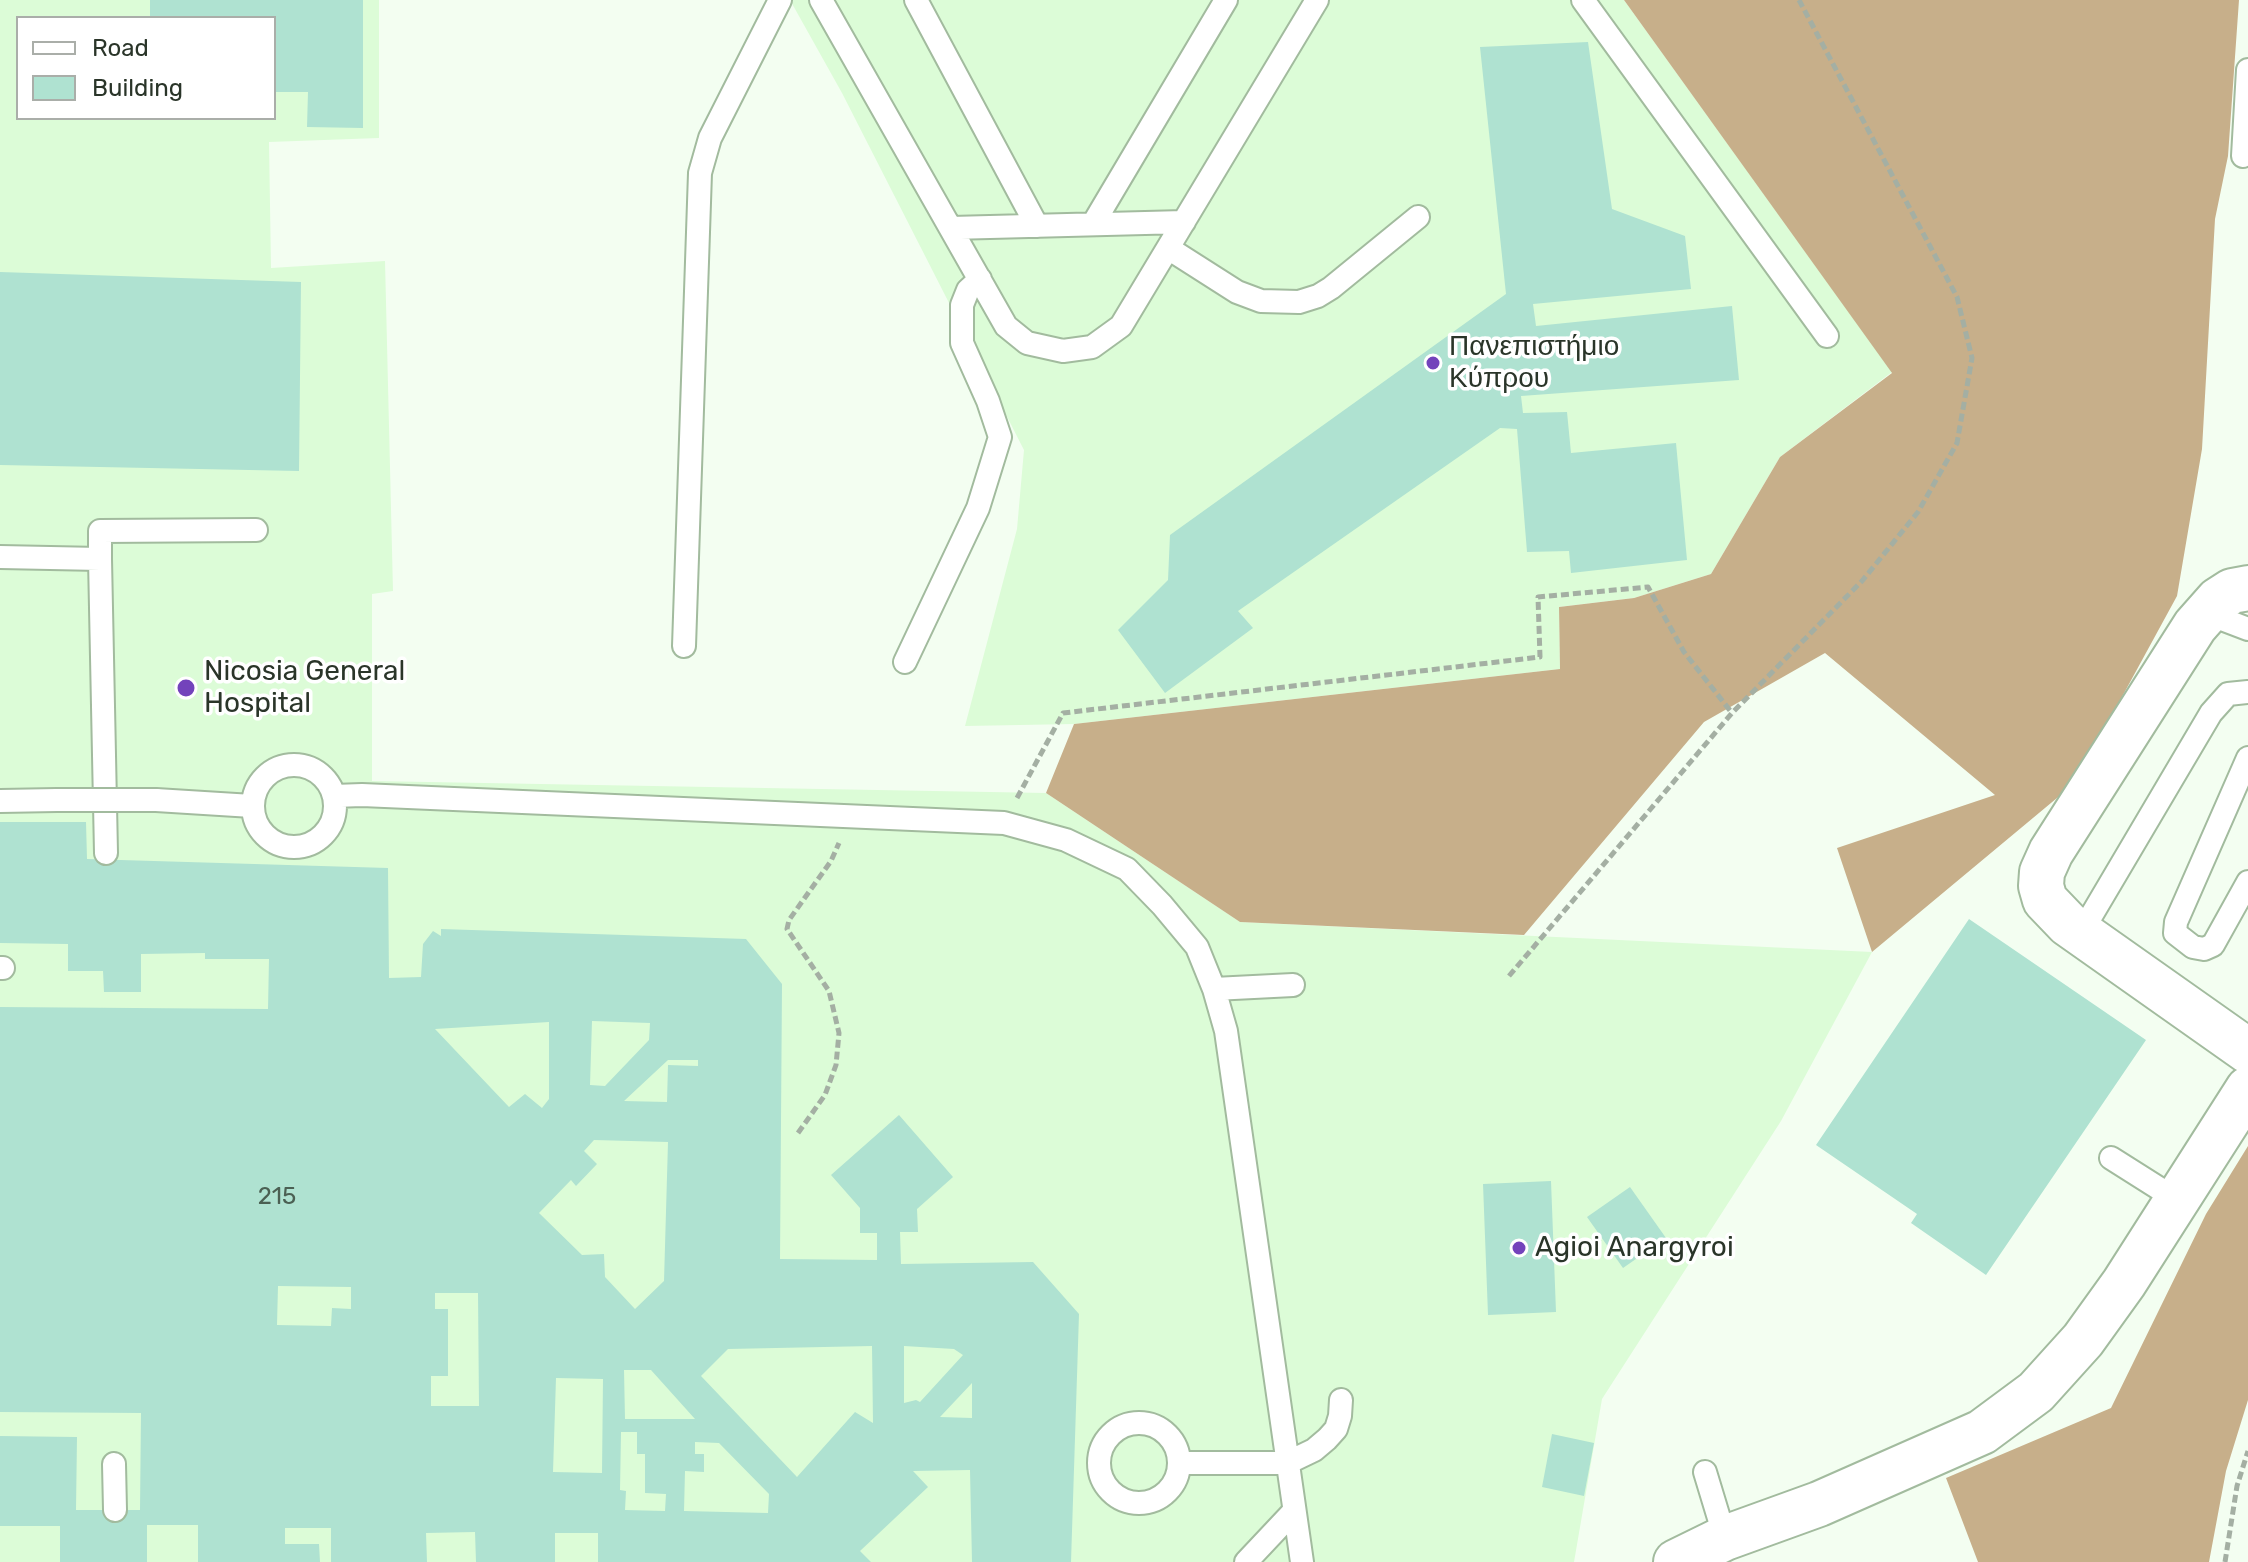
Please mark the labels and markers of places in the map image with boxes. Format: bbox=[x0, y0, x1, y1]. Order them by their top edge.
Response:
place label: Πανεπιστήμιο Κύπρου bbox=[1449, 330, 1619, 396]
marker: Πανεπιστήμιο Κύπρου bbox=[1424, 354, 1442, 372]
place label: Nicosia General Hospital bbox=[204, 655, 405, 721]
marker: Nicosia General Hospital bbox=[175, 677, 197, 699]
place label: Agioi Anargyroi bbox=[1535, 1231, 1734, 1265]
marker: Agioi Anargyroi bbox=[1510, 1239, 1528, 1257]

